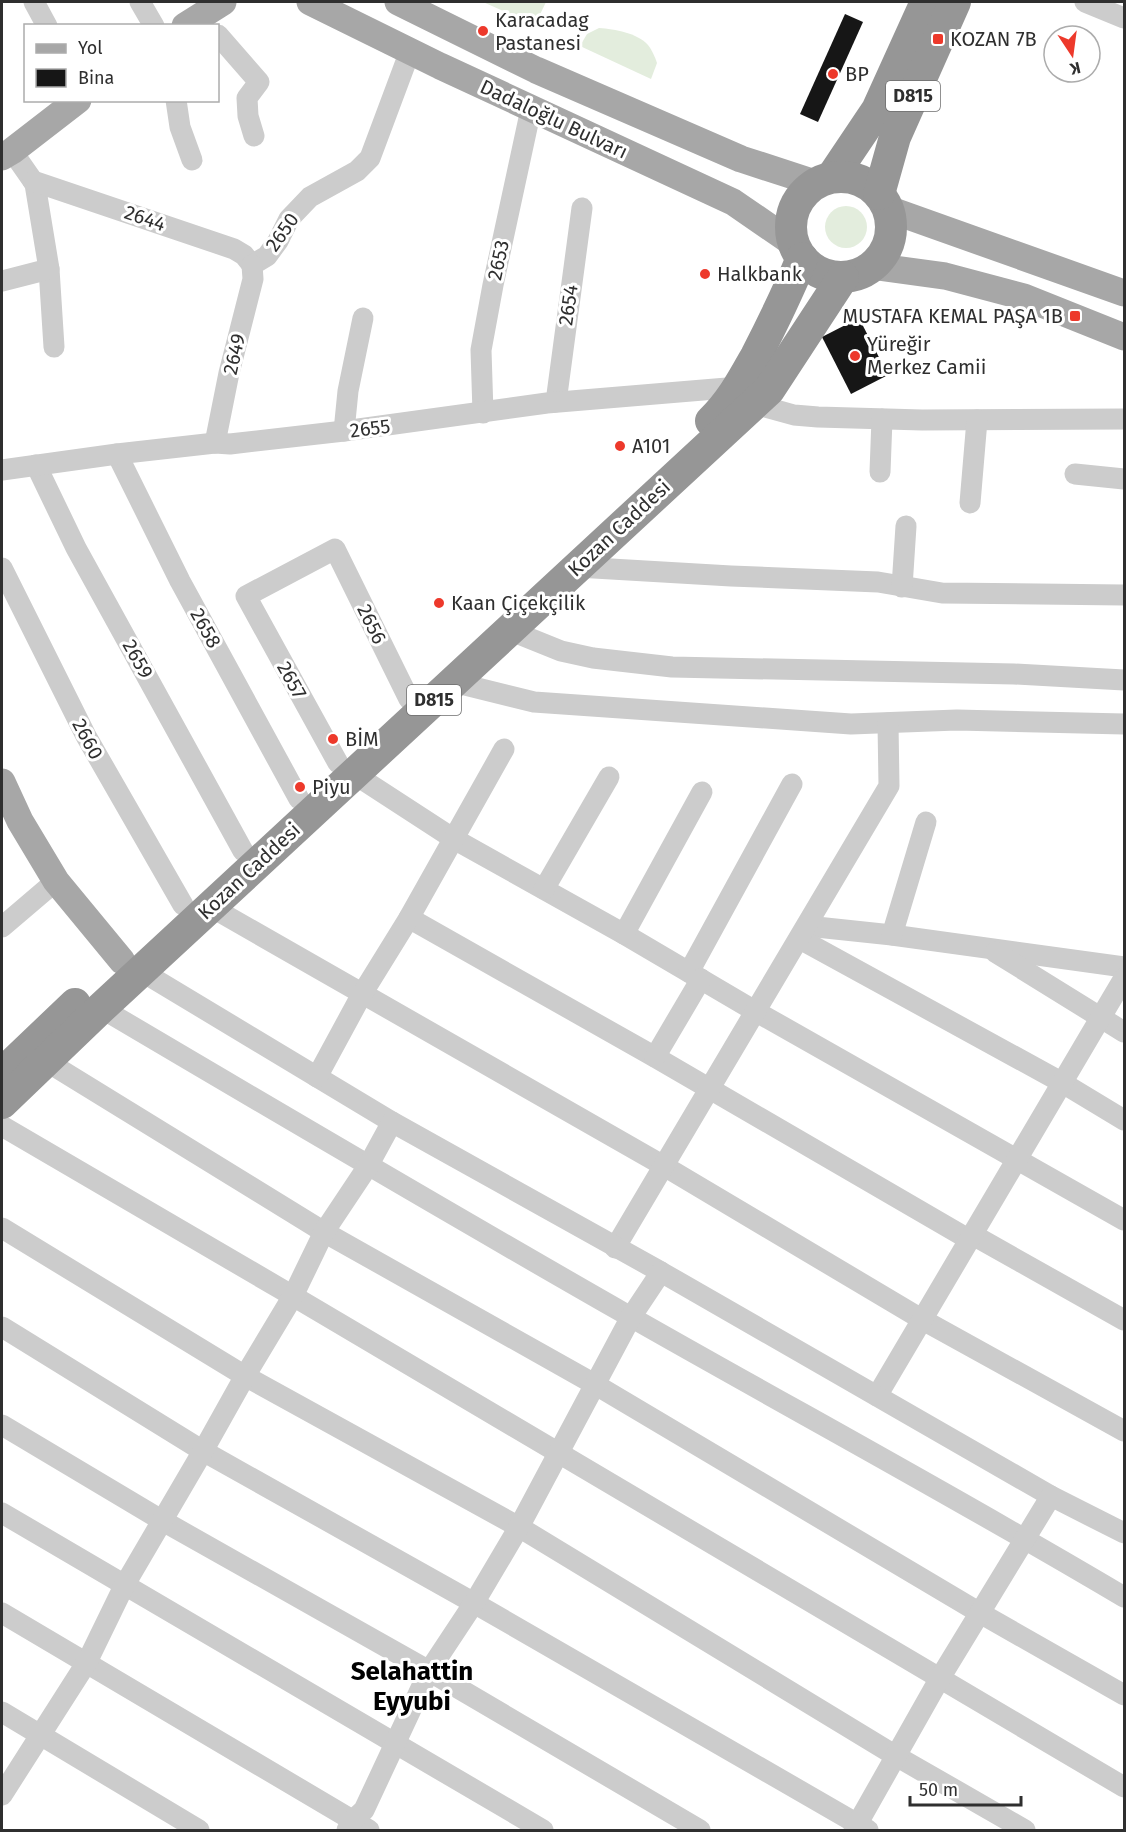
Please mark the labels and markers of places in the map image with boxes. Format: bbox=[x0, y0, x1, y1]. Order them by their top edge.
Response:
place label: Karacadag Pastanesi bbox=[495, 8, 589, 55]
marker: Karacadag Pastanesi bbox=[476, 24, 490, 38]
place label: KOZAN 7B bbox=[950, 27, 1037, 51]
marker: KOZAN 7B bbox=[931, 32, 945, 46]
place label: BP bbox=[845, 62, 869, 86]
marker: BP bbox=[826, 67, 840, 81]
place label: Halkbank bbox=[717, 262, 803, 286]
marker: Halkbank bbox=[698, 267, 712, 281]
place label: MUSTAFA KEMAL PAŞA 1B bbox=[842, 304, 1063, 329]
marker: MUSTAFA KEMAL PAŞA 1B bbox=[1068, 309, 1082, 323]
place label: Yüreğir Merkez Camii bbox=[867, 332, 986, 379]
marker: Yüreğir Merkez Camii bbox=[848, 349, 862, 363]
place label: A101 bbox=[632, 434, 670, 458]
marker: A101 bbox=[613, 439, 627, 453]
place label: Kaan Çiçekçilik bbox=[451, 591, 586, 616]
marker: Kaan Çiçekçilik bbox=[432, 596, 446, 610]
place label: BİM bbox=[345, 727, 379, 751]
marker: BİM bbox=[326, 732, 340, 746]
place label: Piyu bbox=[312, 775, 351, 799]
marker: Piyu bbox=[293, 780, 307, 794]

